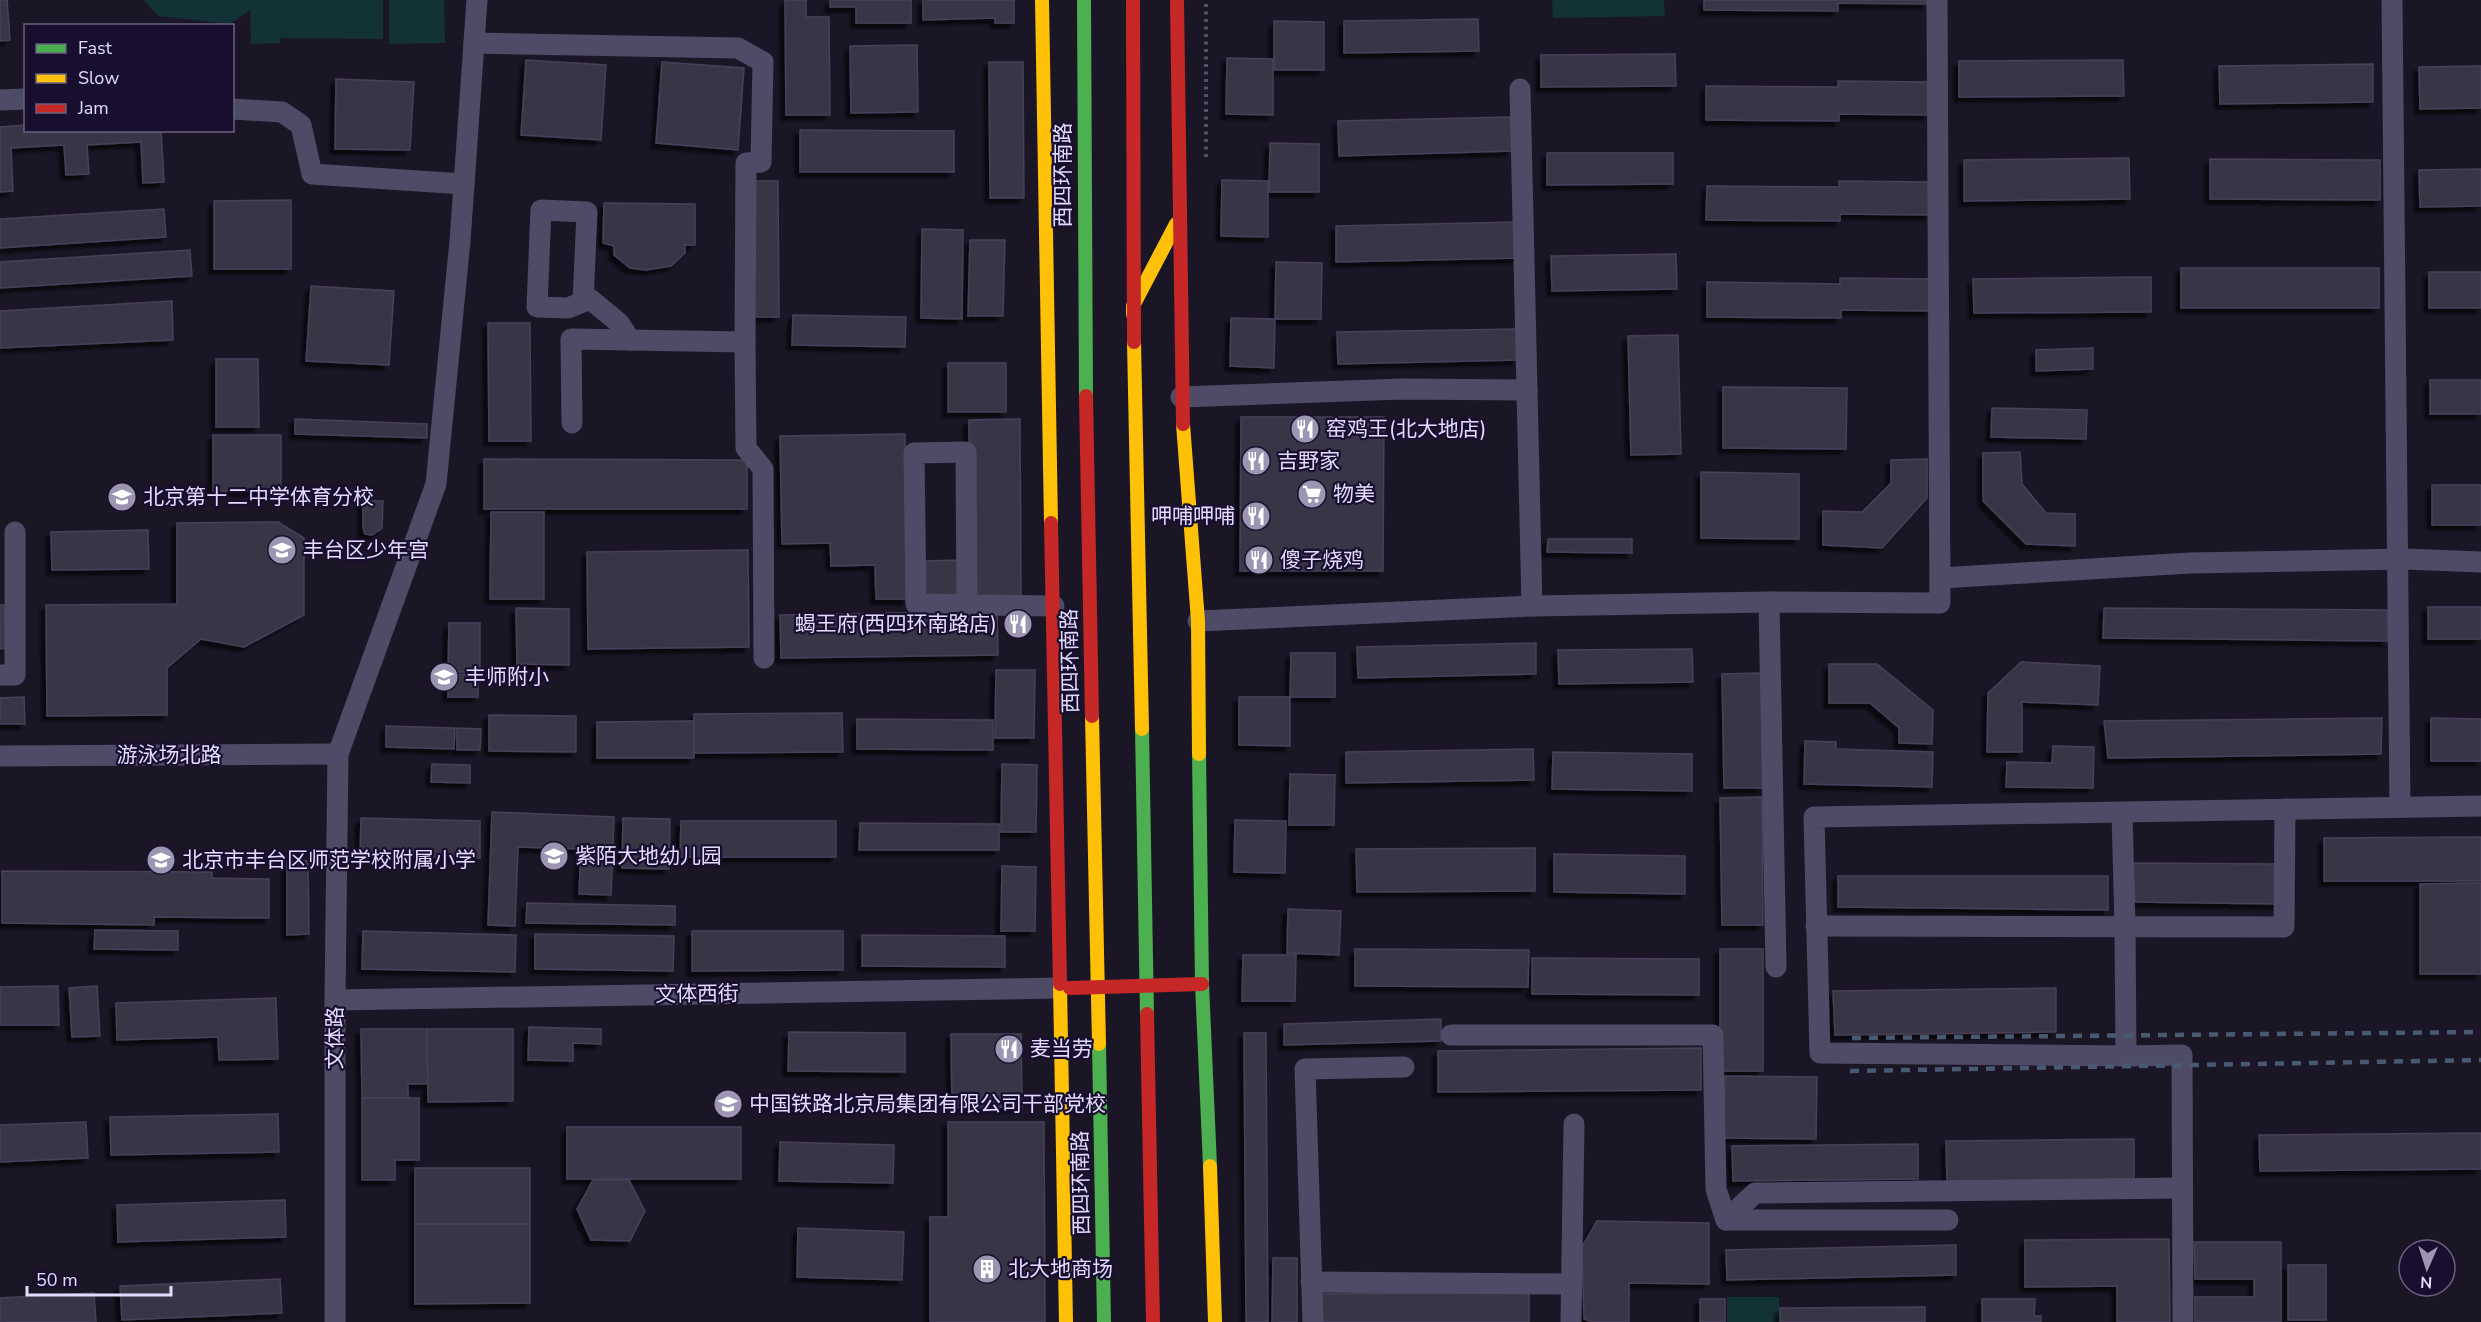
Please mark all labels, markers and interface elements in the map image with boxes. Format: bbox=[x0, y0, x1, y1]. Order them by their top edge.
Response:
legend bbox=[24, 24, 234, 132]
text: Fast bbox=[78, 36, 113, 60]
text: Slow bbox=[78, 66, 119, 90]
text: Jam bbox=[77, 96, 109, 120]
street label: 西四环南路 bbox=[1049, 123, 1077, 228]
restaurant icon: 窑鸡王(北大地店) bbox=[1289, 413, 1321, 445]
place label: 窑鸡王(北大地店) bbox=[1326, 415, 1486, 443]
restaurant icon: 吉野家 bbox=[1240, 445, 1272, 477]
place label: 吉野家 bbox=[1277, 447, 1340, 475]
supermarket icon: 物美 bbox=[1296, 478, 1328, 510]
place label: 物美 bbox=[1333, 480, 1375, 508]
school or university icon: 北京第十二中学体育分校 bbox=[106, 481, 138, 513]
place label: 北京第十二中学体育分校 bbox=[143, 483, 374, 511]
restaurant icon: 呷哺呷哺 bbox=[1240, 500, 1272, 532]
place label: 呷哺呷哺 bbox=[1151, 502, 1235, 530]
school or university icon: 丰台区少年宫 bbox=[266, 534, 298, 566]
place label: 丰台区少年宫 bbox=[303, 536, 429, 564]
restaurant icon: 傻子烧鸡 bbox=[1243, 544, 1275, 576]
place label: 傻子烧鸡 bbox=[1280, 546, 1364, 574]
restaurant icon: 蝎王府(西四环南路店) bbox=[1002, 608, 1034, 640]
street label: 西四环南路 bbox=[1055, 608, 1085, 714]
place label: 蝎王府(西四环南路店) bbox=[795, 610, 997, 638]
school or university icon: 丰师附小 bbox=[428, 661, 460, 693]
place label: 丰师附小 bbox=[465, 663, 549, 691]
street label: 游泳场北路 bbox=[117, 741, 222, 769]
school or university icon: 紫陌大地幼儿园 bbox=[538, 840, 570, 872]
place label: 紫陌大地幼儿园 bbox=[575, 842, 722, 870]
school or university icon: 北京市丰台区师范学校附属小学 bbox=[145, 844, 177, 876]
place label: 北京市丰台区师范学校附属小学 bbox=[182, 846, 476, 874]
street label: 文体西街 bbox=[655, 979, 739, 1009]
street label: 文体路 bbox=[321, 1007, 349, 1070]
restaurant icon: 麦当劳 bbox=[993, 1033, 1025, 1065]
place label: 麦当劳 bbox=[1030, 1035, 1093, 1063]
school or university icon: 中国铁路北京局集团有限公司干部党校 bbox=[712, 1088, 744, 1120]
place label: 中国铁路北京局集团有限公司干部党校 bbox=[749, 1090, 1106, 1118]
street label: 西四环南路 bbox=[1066, 1130, 1096, 1236]
north arrow bbox=[2397, 1238, 2457, 1298]
building icon: 北大地商场 bbox=[971, 1253, 1003, 1285]
place label: 北大地商场 bbox=[1008, 1255, 1113, 1283]
scale bar bbox=[27, 1259, 171, 1297]
text: 50 m bbox=[36, 1268, 78, 1292]
text: N bbox=[2420, 1271, 2433, 1293]

